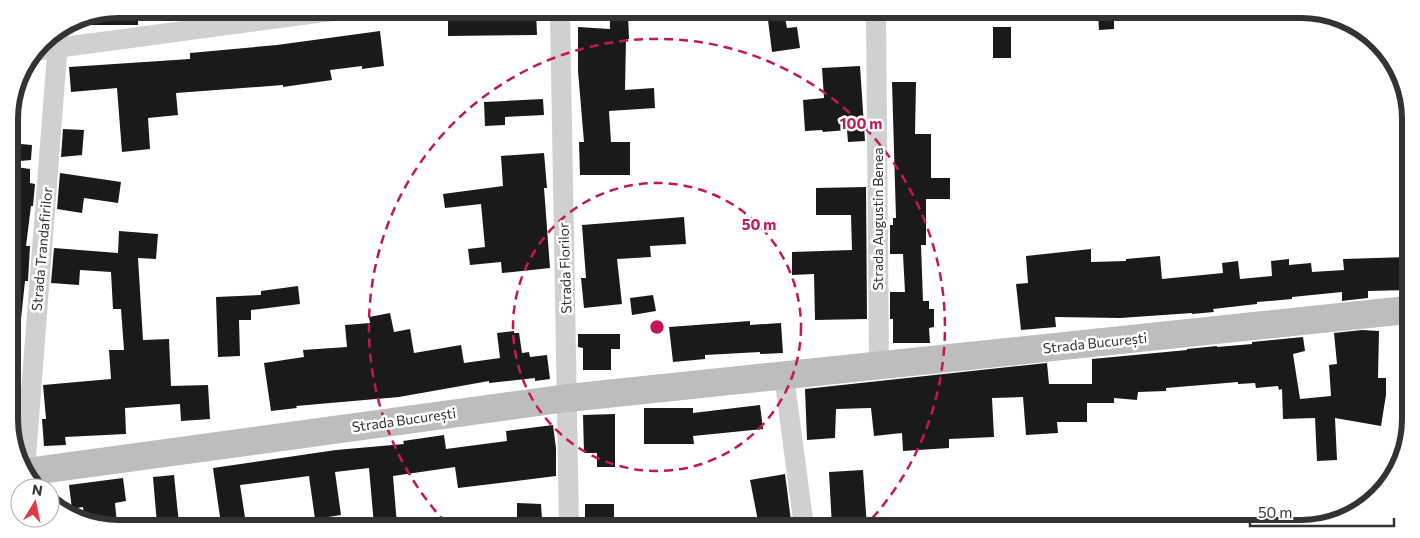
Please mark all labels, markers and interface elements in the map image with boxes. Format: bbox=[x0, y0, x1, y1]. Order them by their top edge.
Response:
text: 100 m bbox=[840, 114, 882, 132]
street label: Strada Augustin Benea bbox=[869, 148, 886, 290]
street label: Strada Trandafirilor bbox=[28, 186, 55, 312]
text: 50 m bbox=[742, 215, 776, 233]
street label: Strada Florilor bbox=[554, 222, 575, 314]
centre of rings bbox=[648, 318, 666, 336]
street label: Strada București bbox=[1042, 329, 1148, 357]
street label: Strada București bbox=[351, 404, 457, 436]
north arrow bbox=[10, 478, 60, 528]
text: N bbox=[31, 480, 44, 499]
scale bar bbox=[1250, 496, 1394, 528]
text: 50 m bbox=[1258, 503, 1292, 521]

